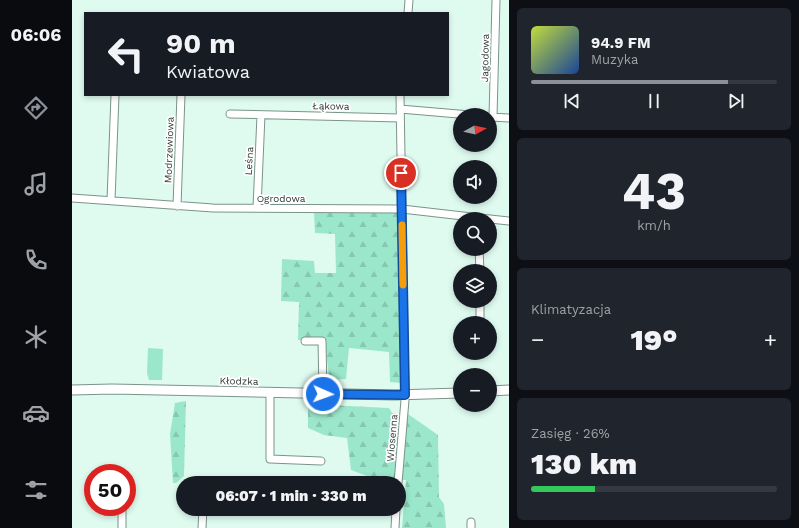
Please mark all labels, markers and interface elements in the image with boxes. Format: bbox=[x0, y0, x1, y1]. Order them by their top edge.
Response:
text: 06:06 bbox=[11, 24, 61, 45]
text: 90 m bbox=[166, 27, 236, 60]
icon: left bbox=[100, 28, 152, 80]
street label: Jagodowa bbox=[479, 33, 491, 82]
text: 94.9 FM bbox=[591, 34, 651, 52]
text: Muzyka bbox=[591, 52, 638, 67]
text: Kwiatowa bbox=[166, 61, 250, 82]
icon: previous bbox=[561, 90, 583, 112]
icon: pause bbox=[643, 90, 665, 112]
icon: next bbox=[725, 90, 747, 112]
icon: directions bbox=[22, 94, 50, 122]
street label: Łąkowa bbox=[312, 100, 350, 112]
north arrow bbox=[453, 108, 497, 152]
map controls bbox=[453, 108, 497, 412]
street label: Modrzewiowa bbox=[162, 116, 176, 183]
street label: Leśna bbox=[243, 146, 255, 176]
pin bbox=[384, 156, 418, 190]
button: sound bbox=[453, 160, 497, 204]
text: 43 bbox=[622, 161, 686, 222]
icon: arrive bbox=[390, 162, 412, 184]
icon: music bbox=[22, 170, 50, 198]
street label: Ogrodowa bbox=[257, 193, 306, 204]
button: search bbox=[453, 212, 497, 256]
text: km/h bbox=[637, 218, 671, 233]
icon: phone bbox=[22, 246, 50, 274]
button: layers bbox=[453, 264, 497, 308]
text: Klimatyzacja bbox=[531, 302, 611, 317]
button: + bbox=[453, 316, 497, 360]
text: 19° bbox=[630, 322, 678, 357]
icon: climate bbox=[22, 323, 50, 351]
text: − bbox=[531, 327, 544, 352]
text: + bbox=[764, 327, 777, 352]
button: − bbox=[453, 368, 497, 412]
position arrow bbox=[302, 373, 344, 415]
street label: Kłodzka bbox=[220, 375, 259, 387]
icon: car bbox=[22, 399, 50, 427]
street label: Wiosenna bbox=[384, 414, 400, 462]
text: Zasięg · 26% bbox=[531, 426, 610, 441]
text: 130 km bbox=[531, 446, 637, 481]
speed limit sign: 50 bbox=[84, 464, 136, 516]
icon: filters bbox=[22, 476, 50, 504]
text: 06:07 · 1 min · 330 m bbox=[216, 487, 366, 505]

